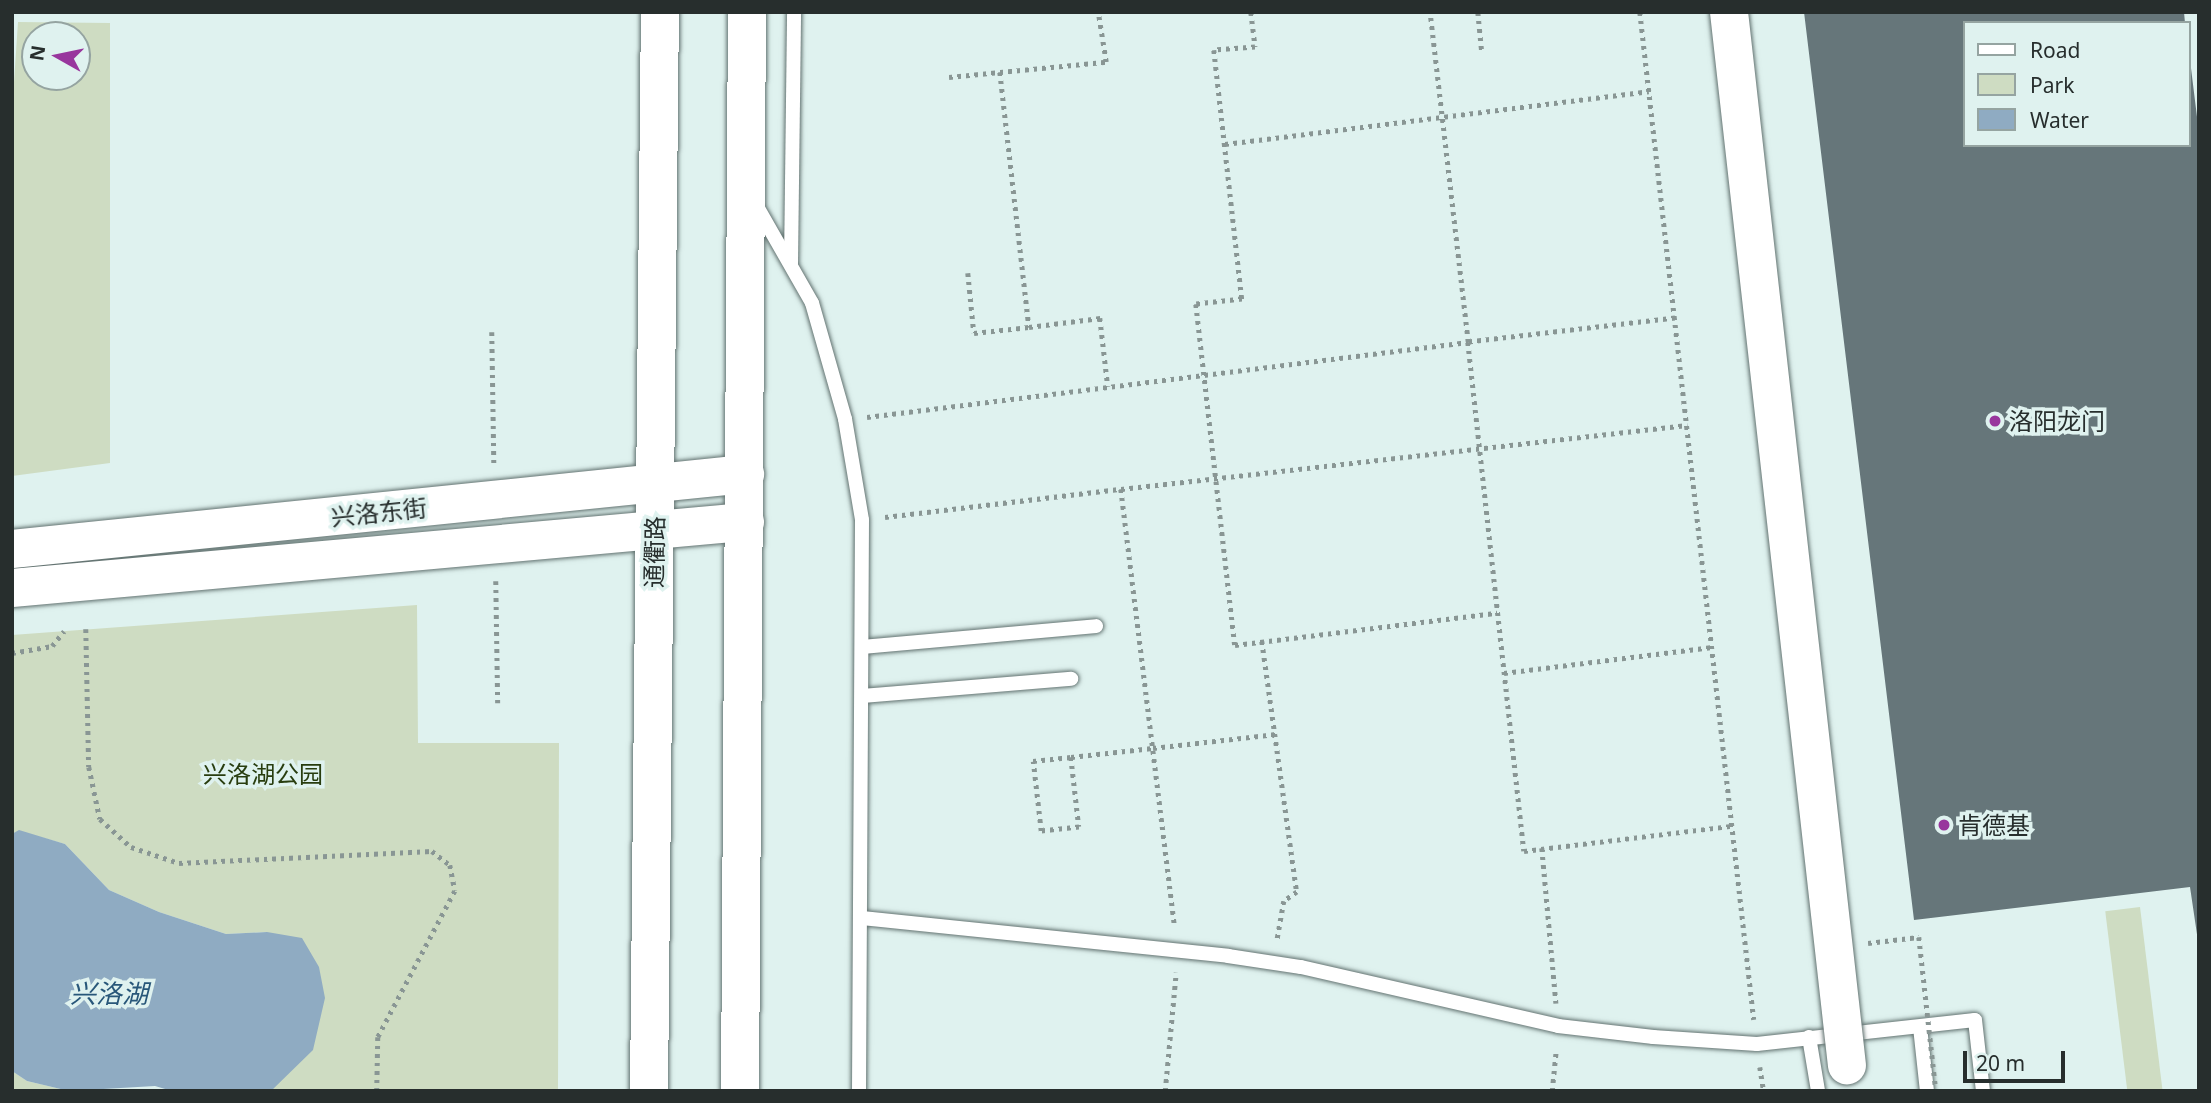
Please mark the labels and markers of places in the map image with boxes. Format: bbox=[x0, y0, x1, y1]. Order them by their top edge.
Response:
place label: 洛阳龙门 bbox=[2009, 407, 2105, 435]
marker: 洛阳龙门 bbox=[1987, 413, 2003, 429]
place label: 肯德基 bbox=[1958, 811, 2030, 839]
marker: 肯德基 bbox=[1936, 817, 1952, 833]

